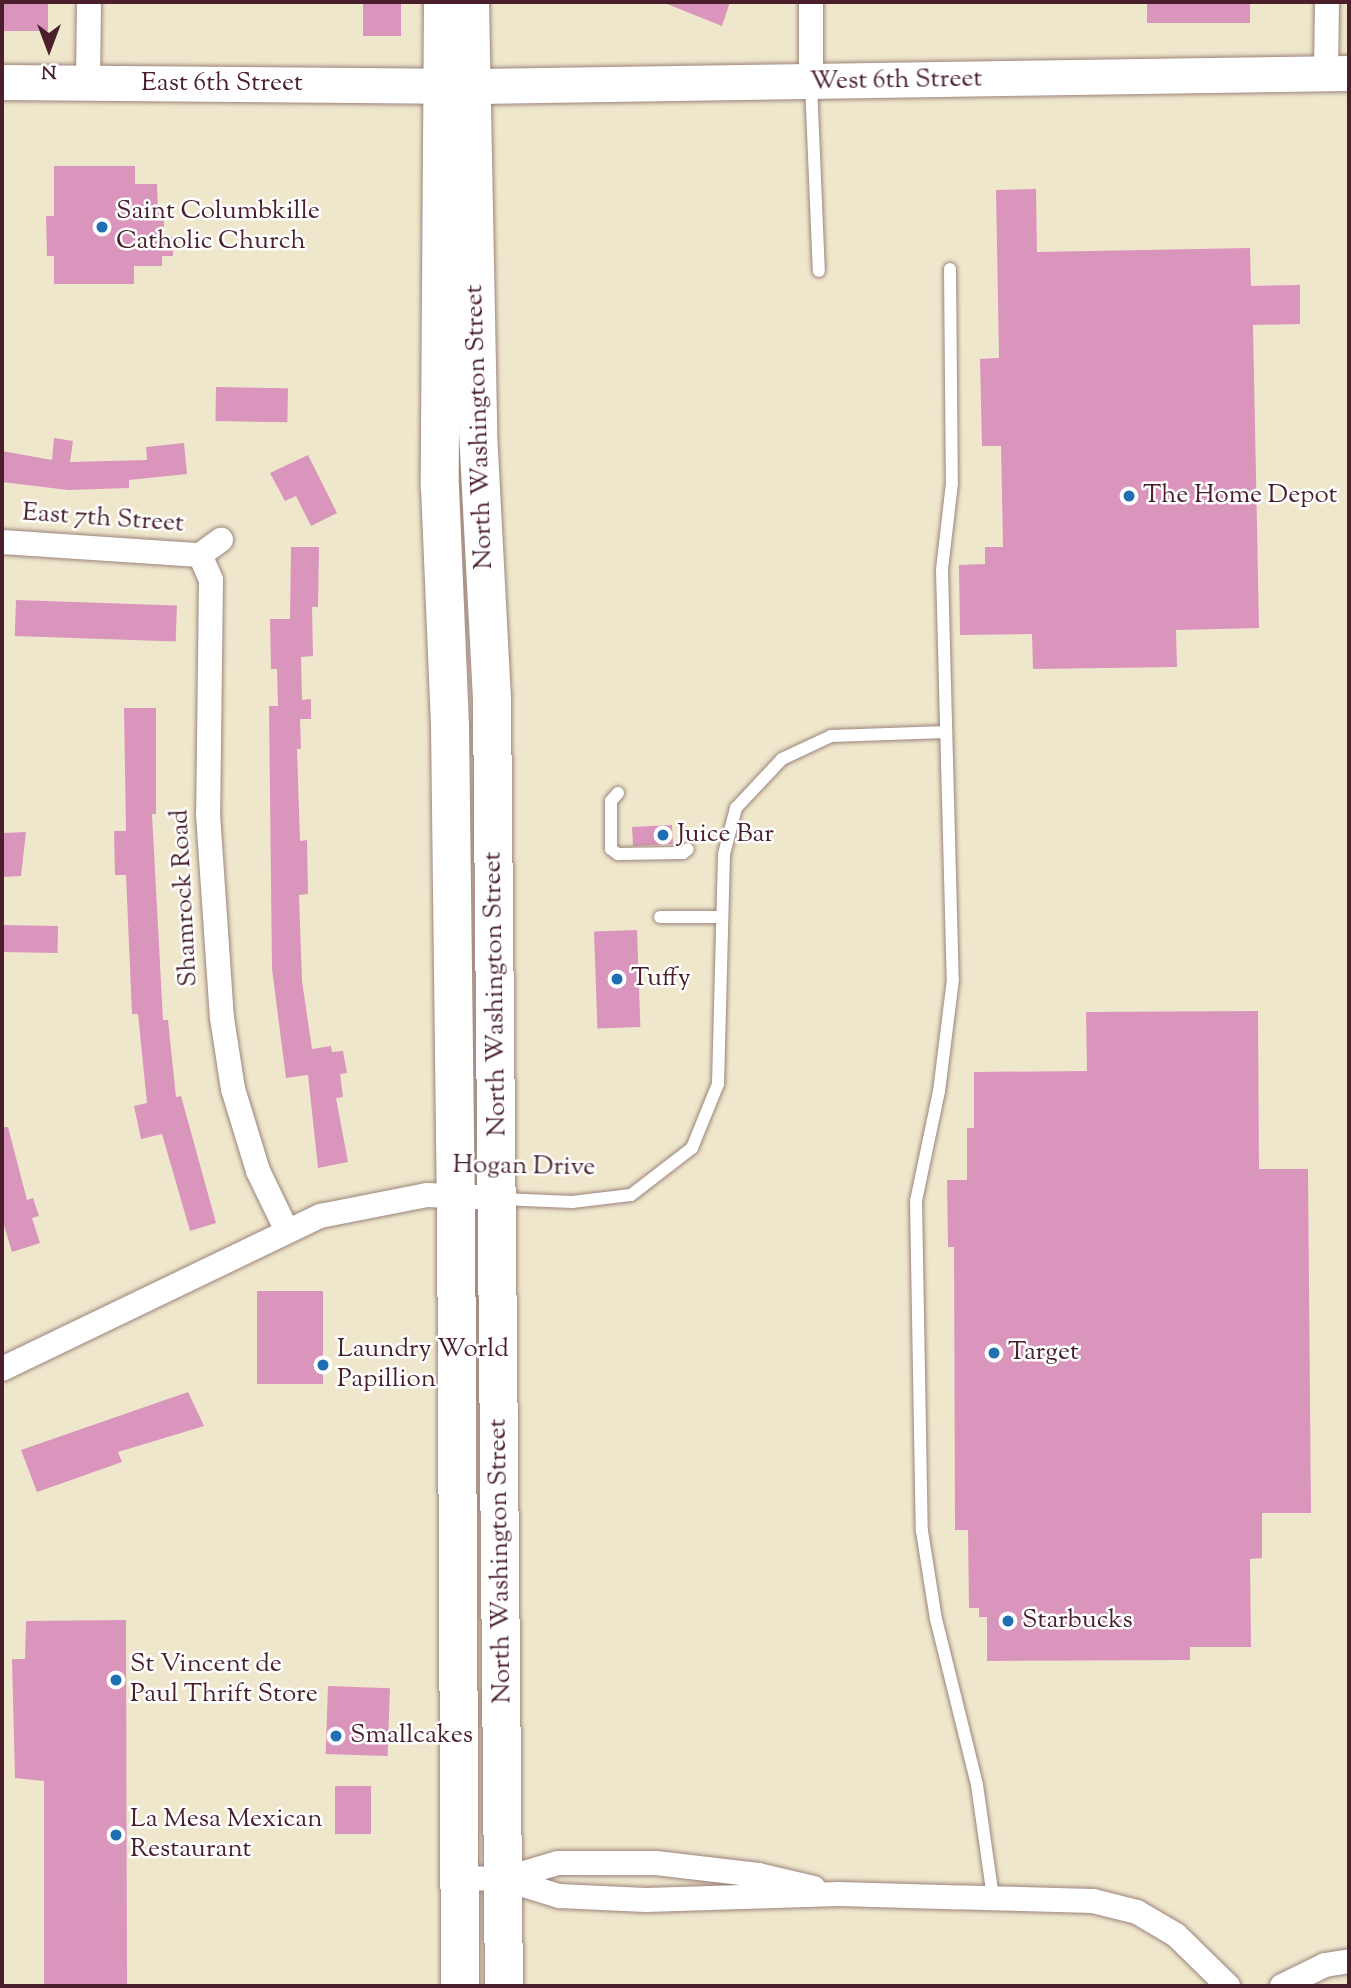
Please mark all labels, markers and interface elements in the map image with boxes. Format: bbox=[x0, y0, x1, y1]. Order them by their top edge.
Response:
north arrow bbox=[14, 14, 84, 84]
text: N bbox=[41, 57, 57, 84]
street label: West 6th Street bbox=[809, 64, 983, 98]
street label: East 6th Street bbox=[141, 68, 303, 100]
place label: Saint Columbkille Catholic Church bbox=[116, 196, 320, 258]
marker: Saint Columbkille Catholic Church bbox=[94, 219, 110, 235]
street label: North Washington Street bbox=[459, 284, 501, 570]
place label: The Home Depot bbox=[1143, 480, 1337, 512]
marker: The Home Depot bbox=[1121, 488, 1137, 504]
street label: East 7th Street bbox=[21, 498, 185, 540]
street label: Shamrock Road bbox=[165, 808, 205, 988]
place label: Juice Bar bbox=[677, 819, 774, 851]
marker: Juice Bar bbox=[655, 827, 671, 843]
street label: North Washington Street bbox=[478, 851, 514, 1137]
place label: Tuffy bbox=[631, 963, 691, 995]
marker: Tuffy bbox=[609, 971, 625, 987]
street label: Hogan Drive bbox=[452, 1150, 596, 1184]
place label: Laundry World Papillion bbox=[337, 1334, 509, 1396]
place label: Target bbox=[1008, 1337, 1079, 1369]
marker: Target bbox=[986, 1345, 1002, 1361]
marker: Laundry World Papillion bbox=[315, 1357, 331, 1373]
street label: North Washington Street bbox=[483, 1418, 519, 1704]
place label: Starbucks bbox=[1022, 1605, 1133, 1637]
marker: Starbucks bbox=[1000, 1613, 1016, 1629]
place label: St Vincent de Paul Thrift Store bbox=[130, 1649, 318, 1710]
marker: St Vincent de Paul Thrift Store bbox=[108, 1672, 124, 1688]
place label: Smallcakes bbox=[350, 1720, 473, 1752]
marker: Smallcakes bbox=[328, 1728, 344, 1744]
place label: La Mesa Mexican Restaurant bbox=[130, 1804, 323, 1866]
marker: La Mesa Mexican Restaurant bbox=[108, 1827, 124, 1843]

